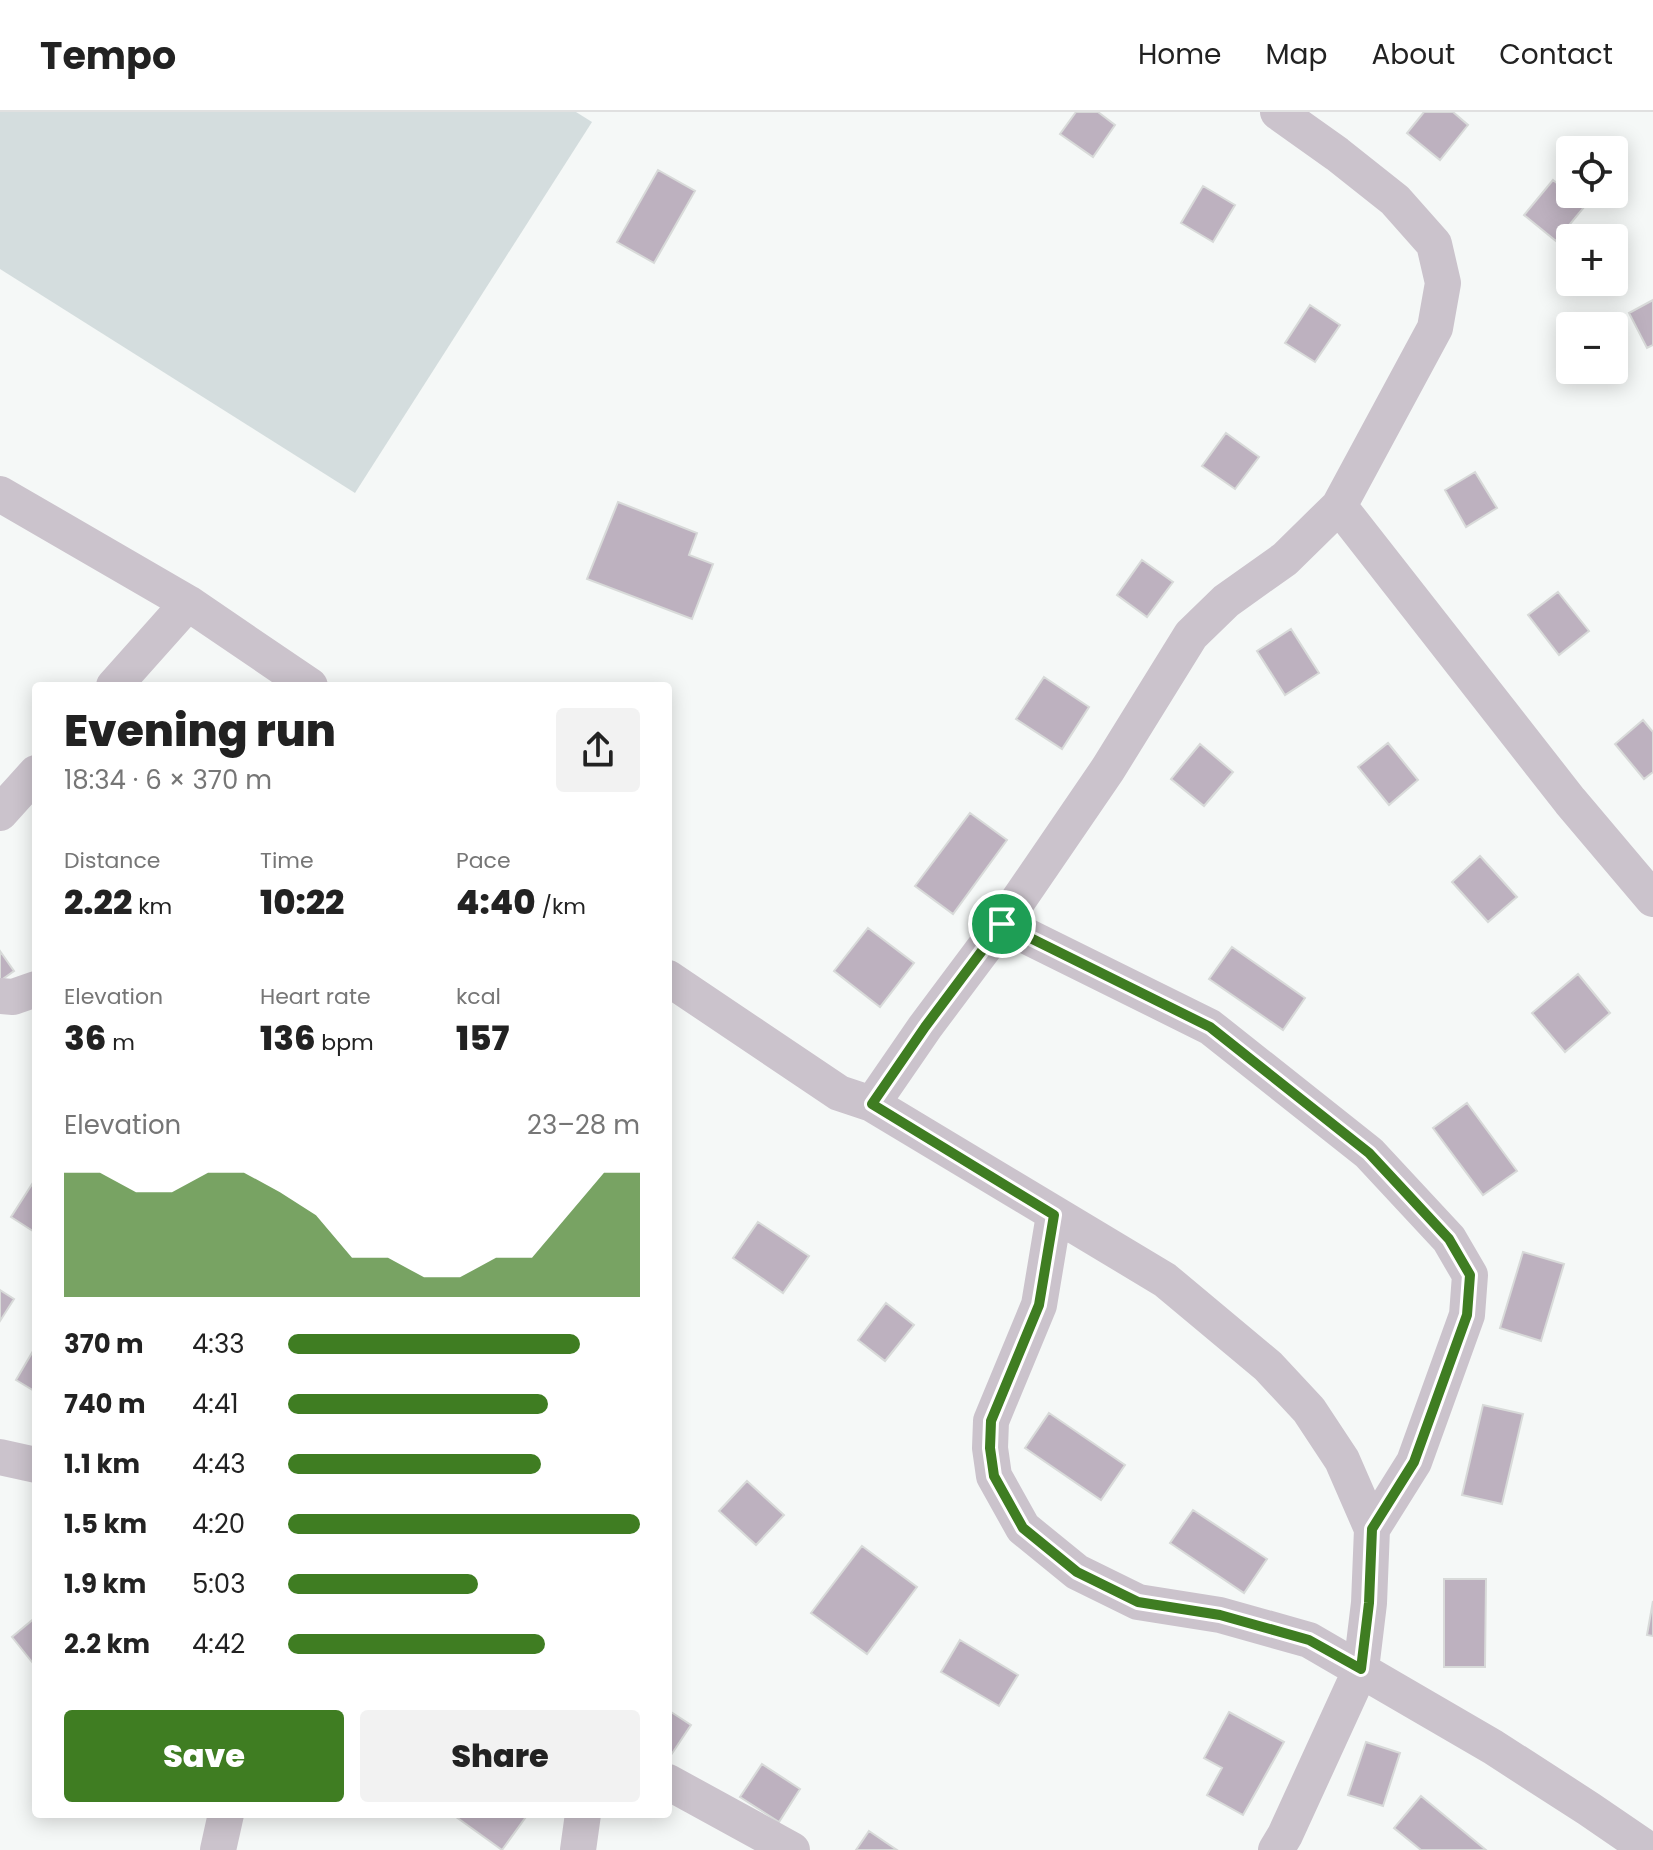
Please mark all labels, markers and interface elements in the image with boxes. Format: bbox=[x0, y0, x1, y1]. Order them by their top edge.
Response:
text: Tempo bbox=[40, 29, 176, 82]
text: Home bbox=[1138, 35, 1221, 74]
text: Map bbox=[1265, 35, 1327, 74]
text: About bbox=[1371, 35, 1455, 74]
text: Contact bbox=[1499, 35, 1613, 74]
map controls bbox=[1556, 136, 1628, 384]
button: locate bbox=[1556, 136, 1628, 208]
button: + bbox=[1556, 224, 1628, 296]
button: − bbox=[1556, 312, 1628, 384]
text: Evening run bbox=[64, 700, 336, 761]
button: share bbox=[556, 708, 640, 792]
text: 18:34 · 6 × 370 m bbox=[64, 762, 272, 798]
text: Distance bbox=[64, 845, 160, 876]
text: Time bbox=[260, 845, 314, 876]
text: Pace bbox=[456, 845, 511, 876]
text: 2.22 bbox=[64, 878, 132, 926]
text: 10:22 bbox=[260, 878, 344, 926]
text: 4:40 bbox=[456, 878, 536, 926]
pin bbox=[968, 890, 1036, 958]
text: km bbox=[132, 891, 172, 922]
text: /km bbox=[536, 891, 586, 922]
icon: arrive bbox=[980, 902, 1024, 946]
text: Elevation bbox=[64, 981, 163, 1012]
text: Heart rate bbox=[260, 981, 371, 1012]
text: kcal bbox=[456, 981, 501, 1012]
text: 36 bbox=[64, 1014, 106, 1062]
text: 136 bbox=[260, 1014, 316, 1062]
text: 157 bbox=[456, 1014, 509, 1062]
text: m bbox=[106, 1027, 135, 1058]
text: bpm bbox=[316, 1027, 374, 1058]
text: Elevation bbox=[64, 1107, 181, 1143]
text: 23–28 m bbox=[527, 1107, 640, 1143]
text: 370 m bbox=[64, 1326, 144, 1362]
text: 4:33 bbox=[192, 1326, 245, 1362]
text: 740 m bbox=[64, 1386, 146, 1422]
text: 4:41 bbox=[192, 1386, 239, 1422]
text: 1.1 km bbox=[64, 1446, 140, 1482]
text: 4:43 bbox=[192, 1446, 246, 1482]
text: 1.5 km bbox=[64, 1506, 147, 1542]
text: 4:20 bbox=[192, 1506, 245, 1542]
text: 1.9 km bbox=[64, 1566, 146, 1602]
text: 5:03 bbox=[192, 1566, 246, 1602]
text: 2.2 km bbox=[64, 1626, 150, 1662]
text: 4:42 bbox=[192, 1626, 245, 1662]
button: Save bbox=[64, 1710, 344, 1802]
button: Share bbox=[360, 1710, 640, 1802]

